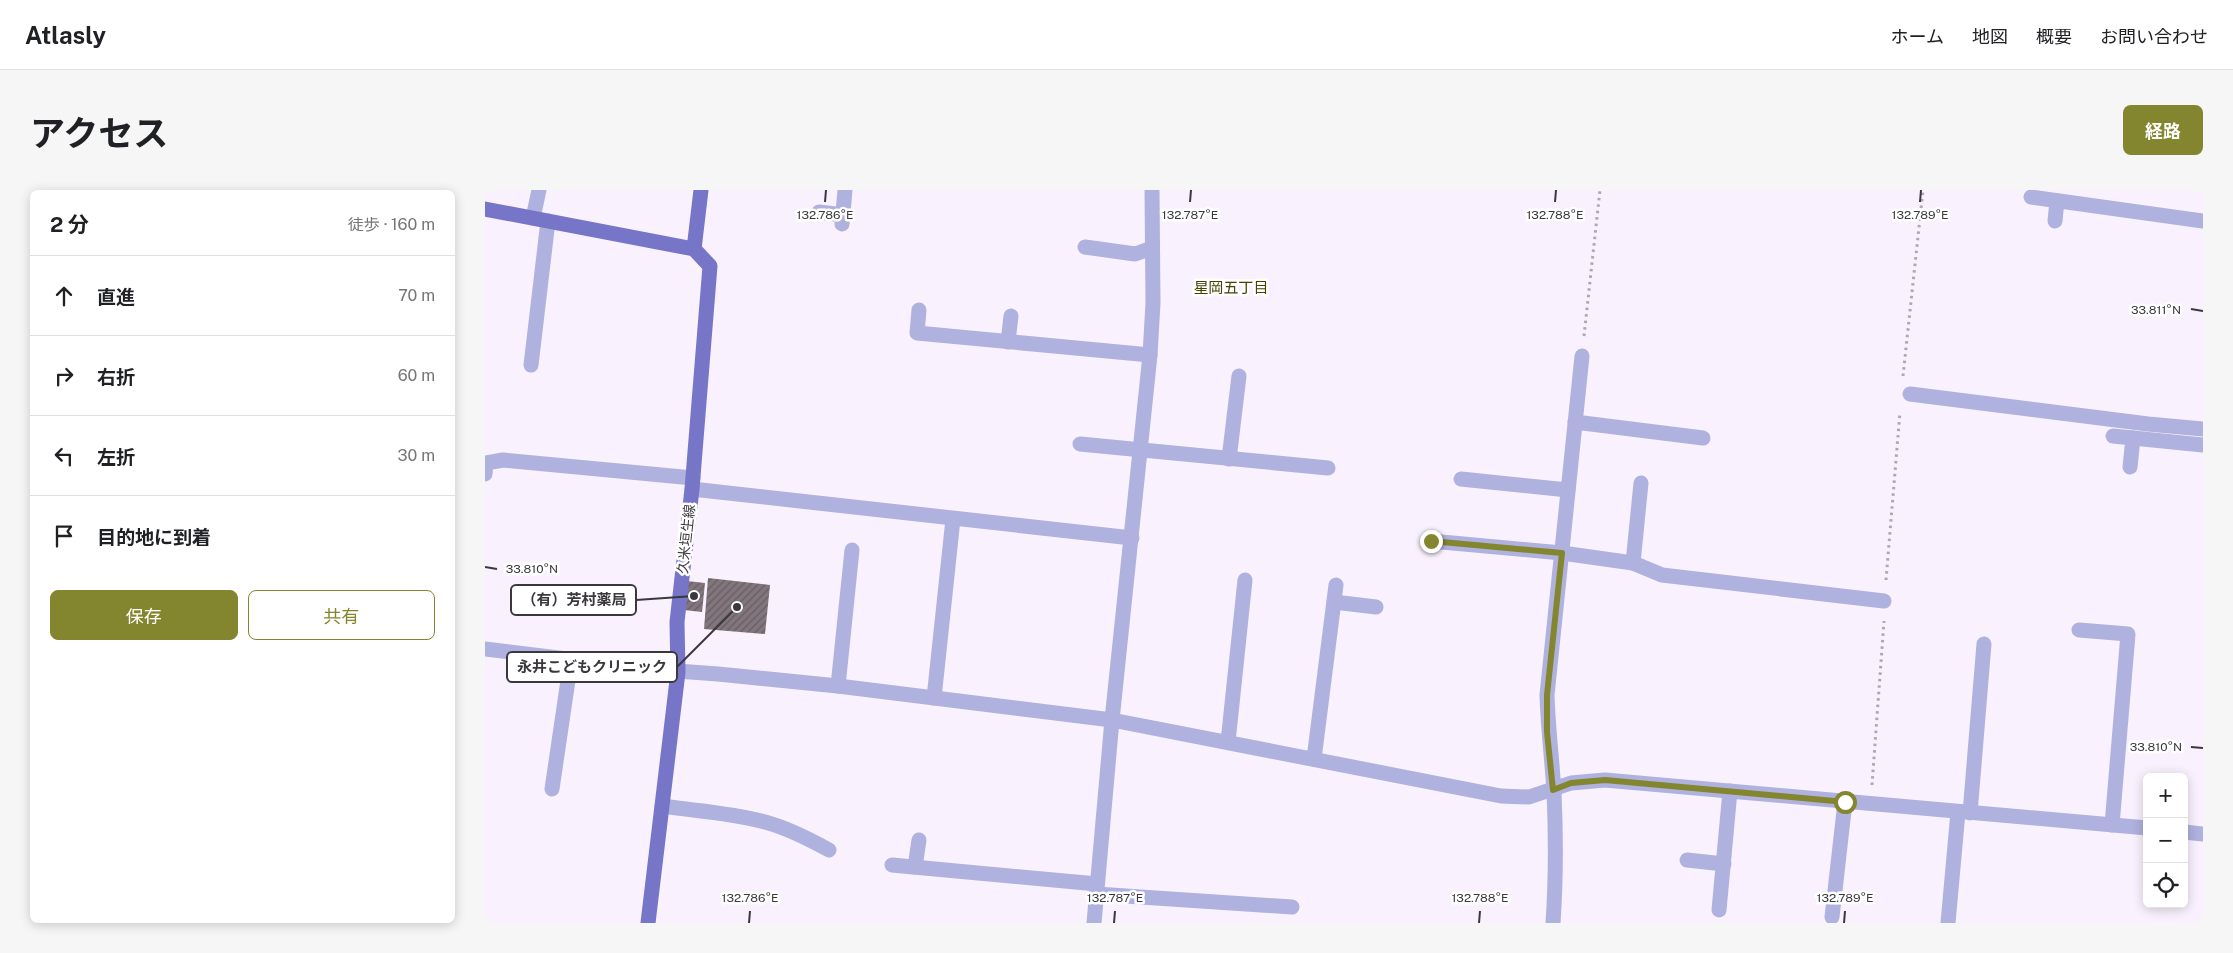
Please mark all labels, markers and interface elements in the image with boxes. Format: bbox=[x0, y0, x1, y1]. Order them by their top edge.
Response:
text: Atlasly bbox=[25, 21, 106, 49]
text: ホーム bbox=[1891, 26, 1944, 47]
text: 地図 bbox=[1972, 26, 2008, 47]
text: 概要 bbox=[2036, 26, 2072, 47]
text: お問い合わせ bbox=[2100, 26, 2208, 47]
button: 経路 bbox=[2123, 105, 2203, 155]
text: アクセス bbox=[30, 113, 168, 154]
text: 132.786°E bbox=[797, 208, 853, 222]
text: 132.787°E bbox=[1162, 208, 1218, 222]
text: 132.788°E bbox=[1526, 208, 1584, 222]
text: 132.789°E bbox=[1892, 208, 1948, 222]
text: 2 分 bbox=[50, 212, 89, 237]
text: 徒歩 · 160 m bbox=[348, 215, 435, 234]
district label: 星岡五丁目 bbox=[1193, 279, 1269, 296]
icon: ahead bbox=[50, 282, 78, 310]
text: 直進 bbox=[97, 286, 135, 308]
text: 70 m bbox=[398, 286, 435, 305]
text: 33.811°N bbox=[2131, 303, 2181, 317]
icon: right bbox=[50, 362, 78, 390]
text: 右折 bbox=[97, 366, 135, 388]
text: 60 m bbox=[398, 366, 435, 385]
icon: left bbox=[50, 442, 78, 470]
text: 左折 bbox=[97, 446, 135, 468]
text: 30 m bbox=[398, 446, 435, 465]
street label: 久米垣生線 bbox=[674, 503, 698, 575]
icon: arrive bbox=[50, 522, 78, 550]
text: 目的地に到着 bbox=[97, 526, 211, 548]
route end bbox=[1420, 530, 1443, 553]
text: 33.810°N bbox=[506, 562, 558, 576]
callout: （有）芳村薬局 bbox=[511, 585, 636, 615]
button: 保存 bbox=[50, 590, 238, 640]
button: 共有 bbox=[248, 590, 435, 640]
text: （有）芳村薬局 bbox=[521, 591, 627, 608]
callout: 永井こどもクリニック bbox=[507, 652, 677, 682]
text: 永井こどもクリニック bbox=[517, 658, 667, 675]
text: 33.810°N bbox=[2130, 740, 2182, 754]
map controls bbox=[2143, 773, 2188, 908]
button: + bbox=[2143, 773, 2188, 818]
route start bbox=[1834, 791, 1857, 814]
button: − bbox=[2143, 818, 2188, 863]
button: locate bbox=[2143, 863, 2188, 908]
text: 132.786°E bbox=[722, 891, 778, 905]
text: 132.787°E bbox=[1087, 891, 1143, 905]
text: 132.788°E bbox=[1451, 891, 1509, 905]
text: 132.789°E bbox=[1817, 891, 1873, 905]

